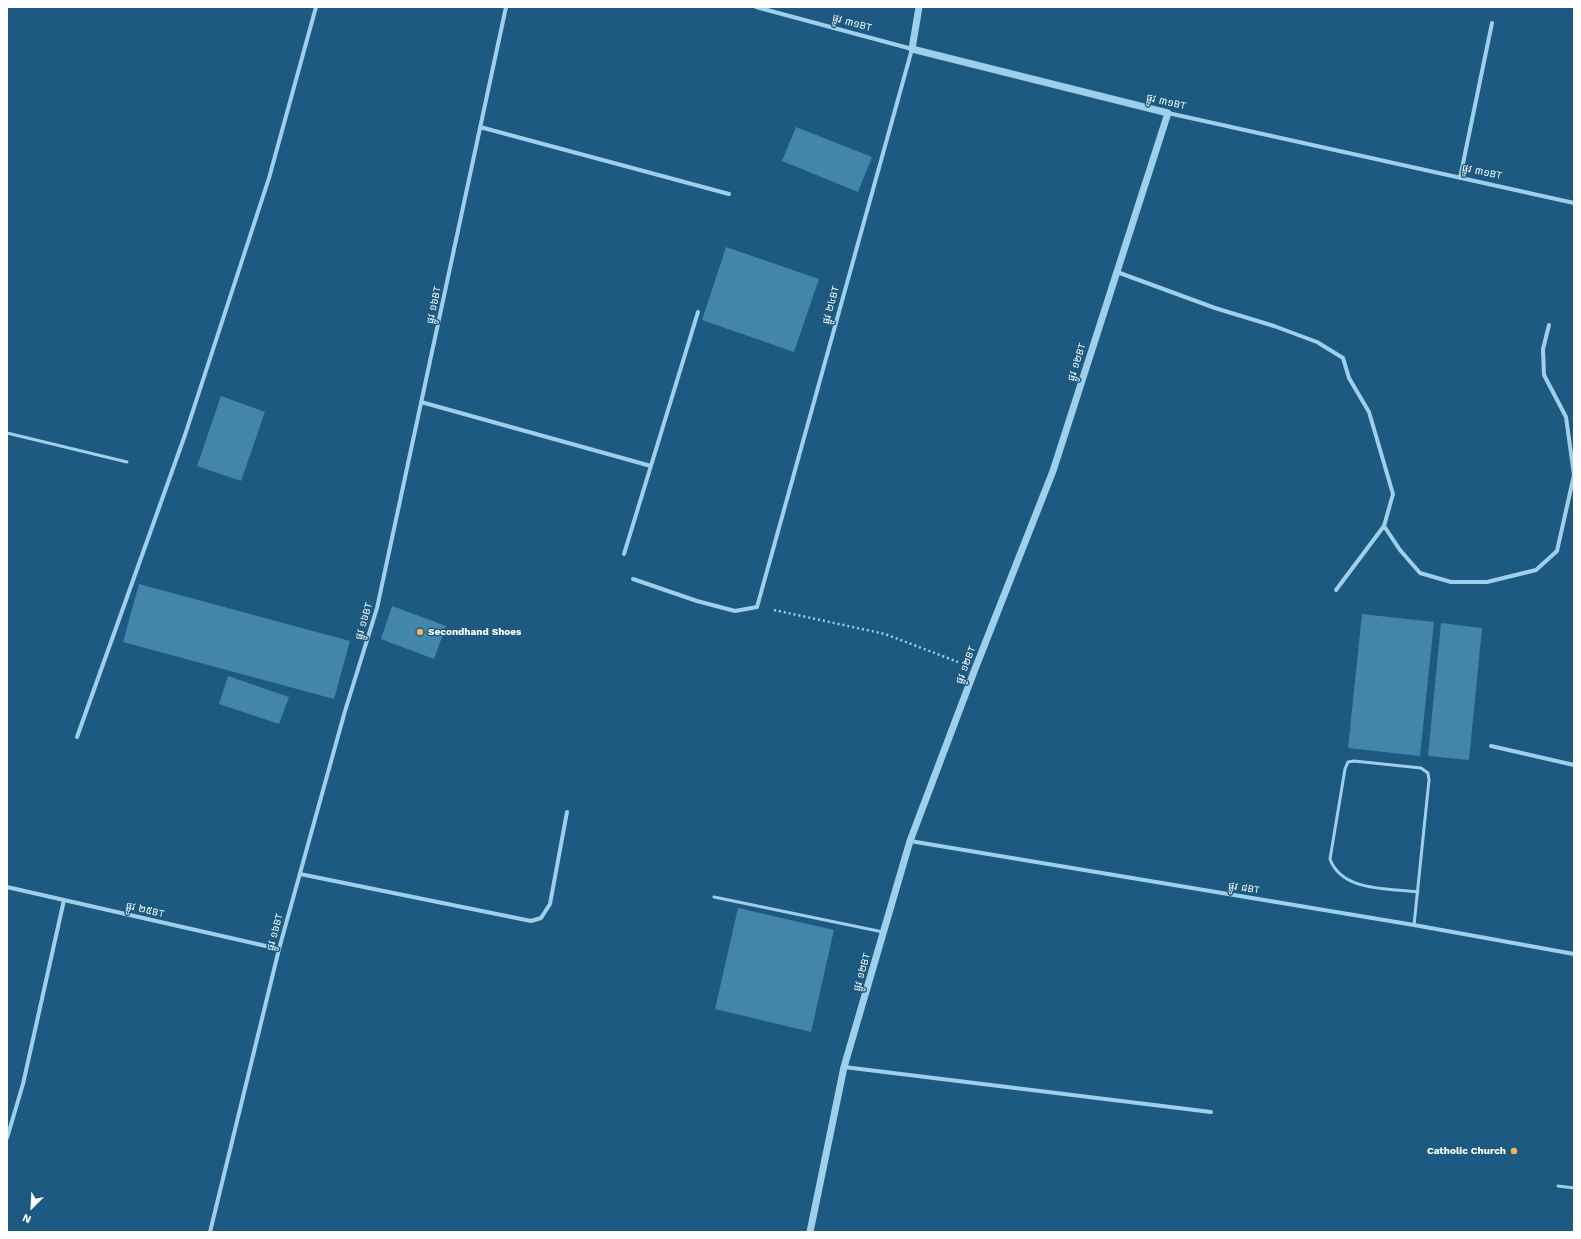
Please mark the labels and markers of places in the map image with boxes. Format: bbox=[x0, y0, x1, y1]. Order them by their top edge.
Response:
place label: Secondhand Shoes bbox=[428, 626, 521, 638]
marker: Secondhand Shoes bbox=[415, 627, 425, 637]
place label: Catholic Church bbox=[1427, 1145, 1506, 1157]
marker: Catholic Church bbox=[1509, 1146, 1519, 1156]

